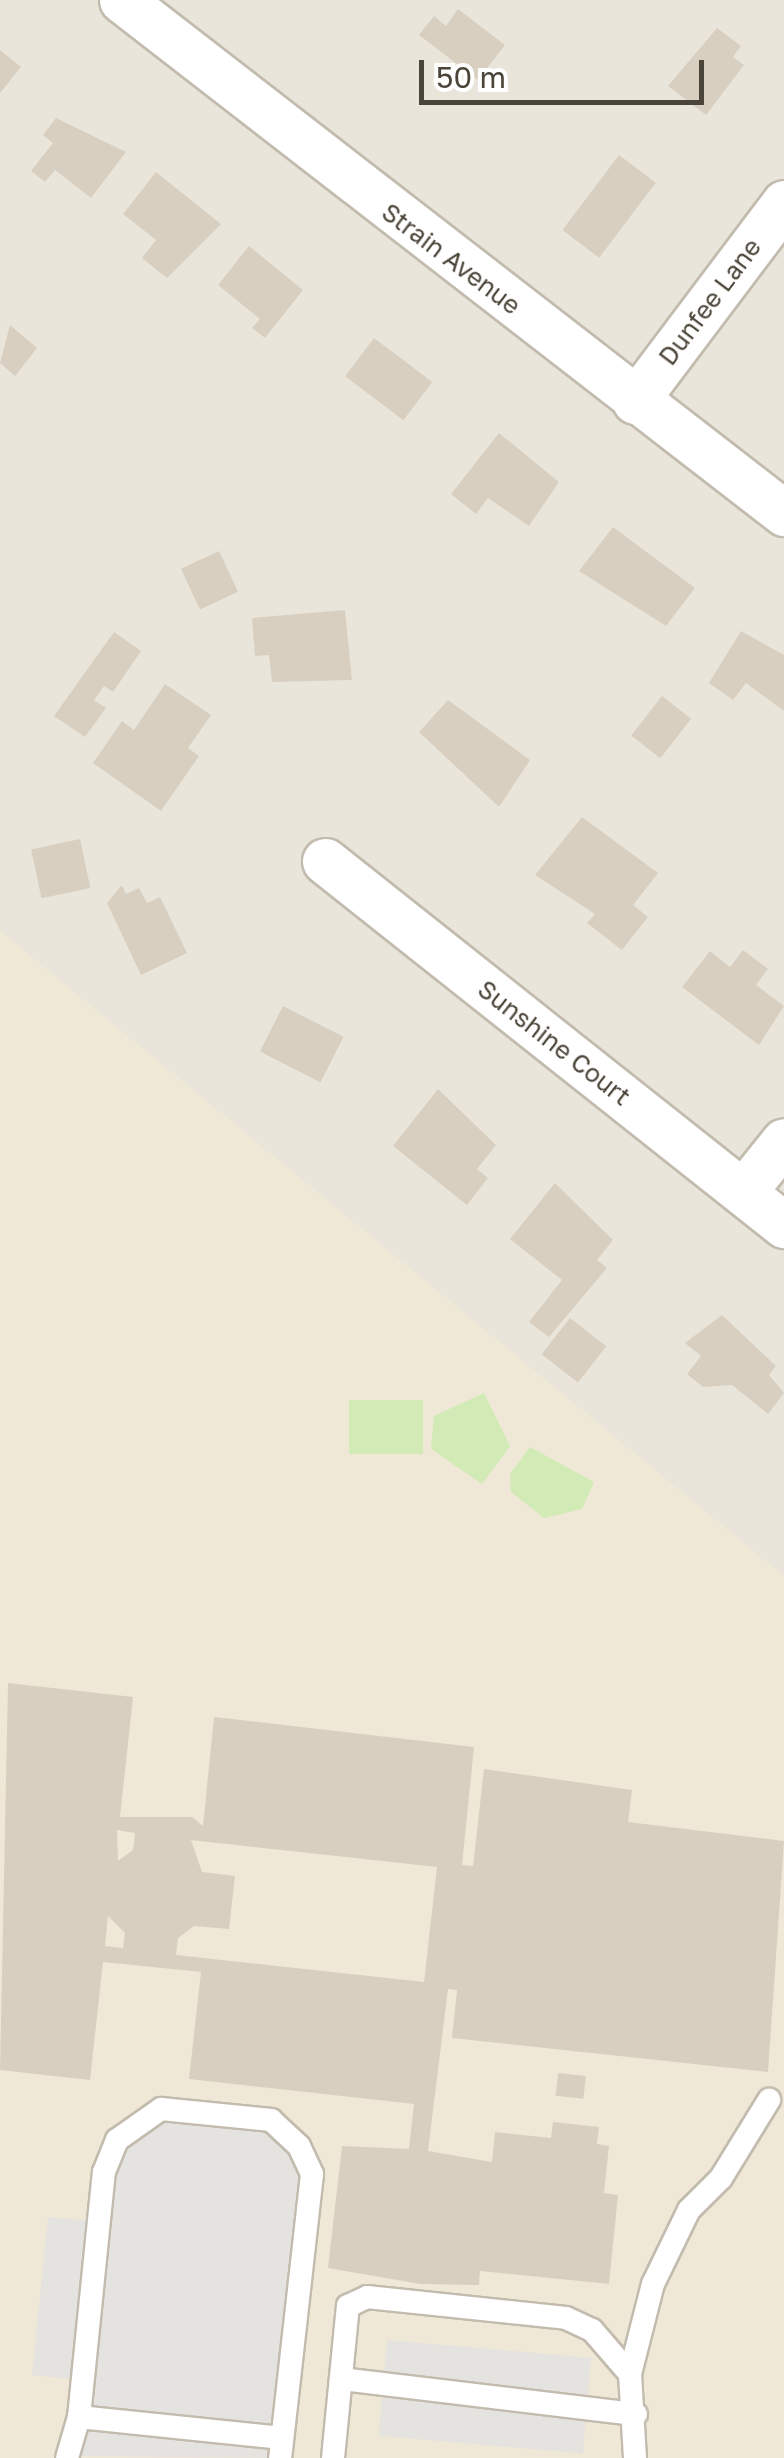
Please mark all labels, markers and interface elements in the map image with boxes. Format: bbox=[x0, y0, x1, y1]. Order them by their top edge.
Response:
scale bar bbox=[424, 40, 709, 102]
text: 50 m bbox=[436, 59, 506, 95]
street label: Strain Avenue bbox=[376, 197, 526, 321]
street label: Dunfee Lane bbox=[653, 233, 767, 371]
street label: Sunshine Court bbox=[472, 974, 636, 1112]

